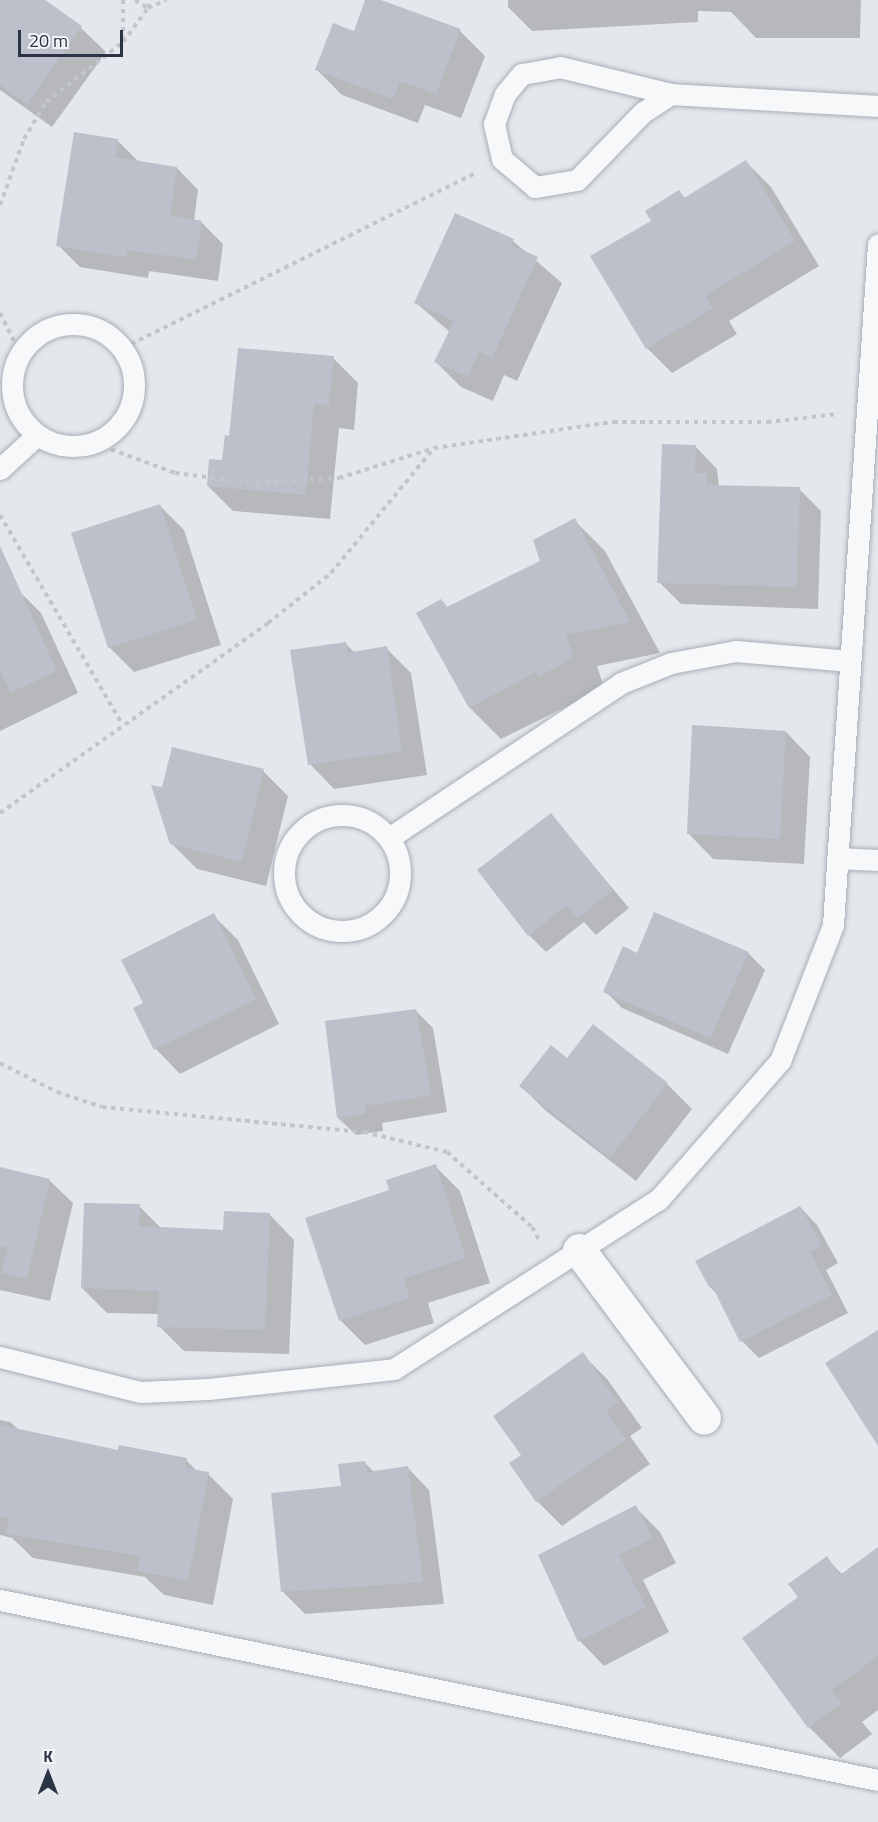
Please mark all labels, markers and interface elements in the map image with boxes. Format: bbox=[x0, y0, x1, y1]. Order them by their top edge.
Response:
scale bar bbox=[21, 18, 126, 56]
text: 20 m bbox=[29, 27, 68, 54]
north arrow bbox=[18, 1744, 78, 1804]
text: K bbox=[43, 1744, 53, 1768]

